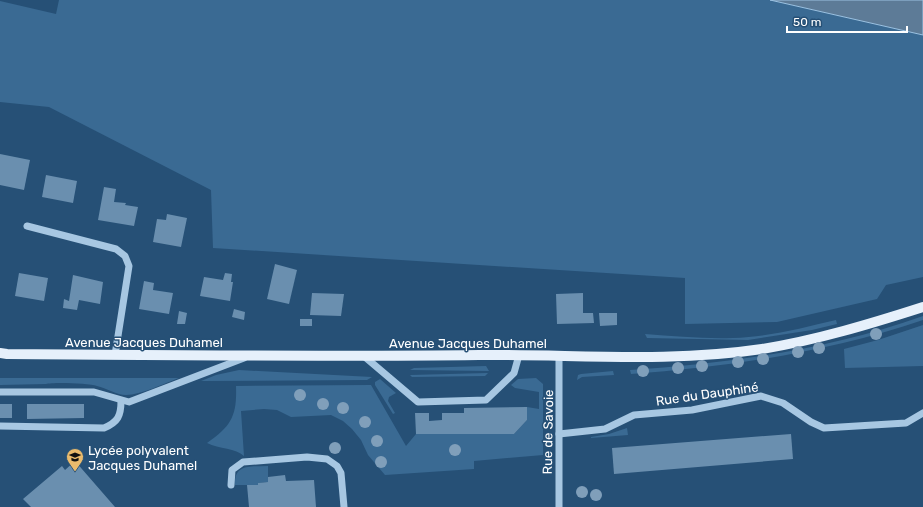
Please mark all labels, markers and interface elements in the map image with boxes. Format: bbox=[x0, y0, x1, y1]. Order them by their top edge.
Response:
scale bar bbox=[787, 8, 907, 34]
text: 50 m bbox=[793, 15, 821, 29]
street label: Avenue Jacques Duhamel bbox=[65, 335, 223, 350]
street label: Avenue Jacques Duhamel bbox=[389, 336, 547, 351]
street label: Rue du Dauphiné bbox=[655, 379, 759, 409]
street label: Rue de Savoie bbox=[540, 389, 556, 475]
place label: Lycée polyvalent Jacques Duhamel bbox=[88, 443, 197, 473]
school or university icon: Lycée polyvalent Jacques Duhamel bbox=[65, 447, 85, 472]

